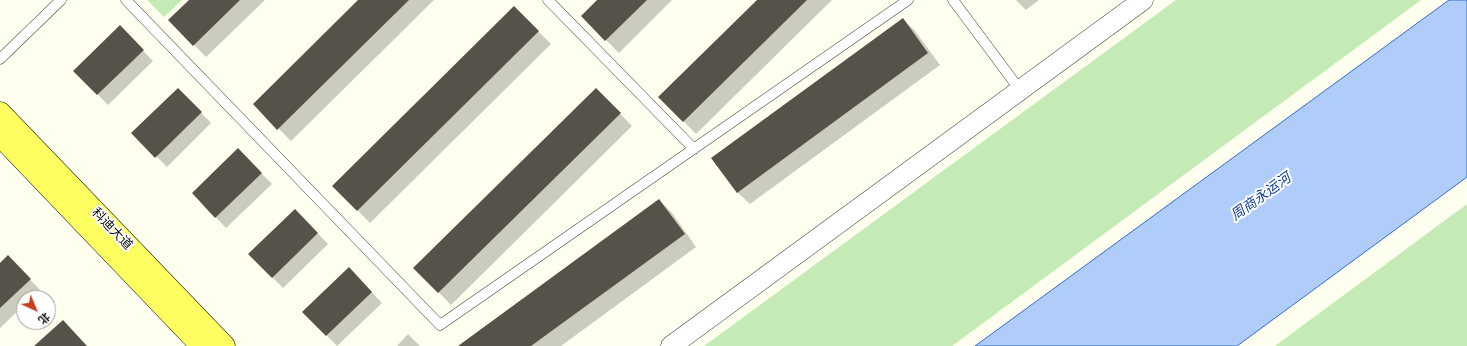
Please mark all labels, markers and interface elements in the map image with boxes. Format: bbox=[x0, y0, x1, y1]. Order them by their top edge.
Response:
water label: 周商永运河 bbox=[1228, 170, 1294, 224]
street label: 科迪大道 bbox=[88, 205, 136, 253]
north arrow bbox=[16, 290, 56, 330]
text: 北 bbox=[36, 310, 52, 327]

